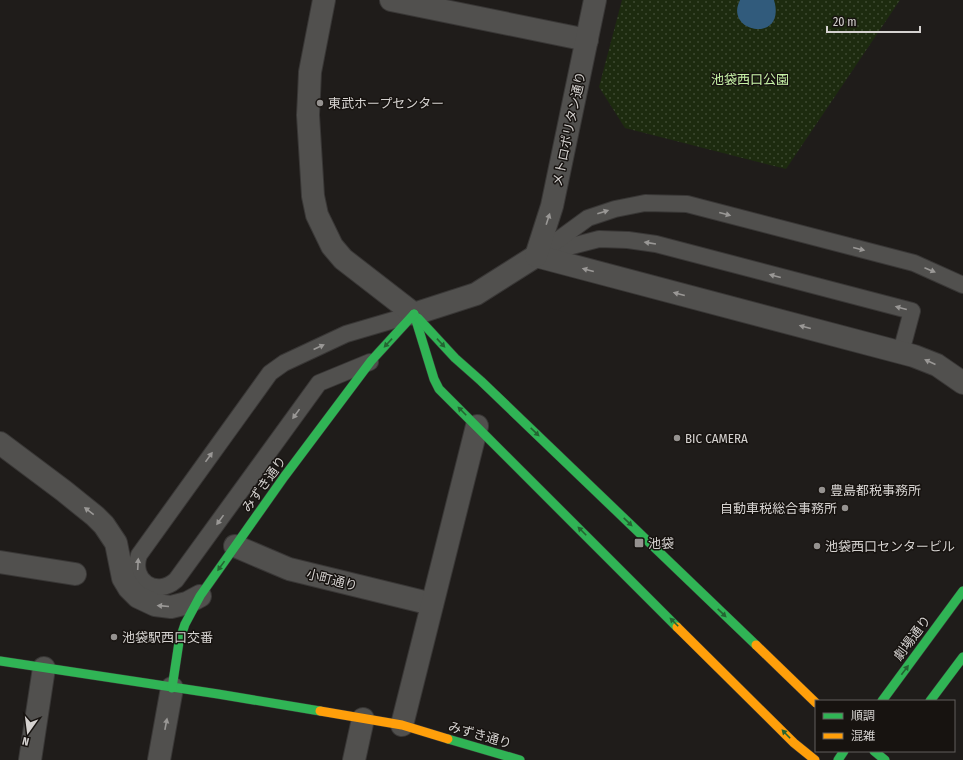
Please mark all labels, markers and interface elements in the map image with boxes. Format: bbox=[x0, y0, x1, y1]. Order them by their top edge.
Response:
scale bar bbox=[827, 8, 920, 34]
text: 20 m bbox=[833, 15, 857, 29]
street label: メトロポリタン通り bbox=[549, 70, 589, 188]
park label: 池袋西口公園 bbox=[711, 72, 789, 87]
place label: 東武ホープセンター bbox=[328, 96, 444, 111]
marker: 東武ホープセンター bbox=[315, 98, 325, 108]
one-way arrow bbox=[598, 209, 610, 215]
one-way arrow bbox=[719, 211, 731, 217]
one-way arrow bbox=[545, 213, 551, 225]
one-way arrow bbox=[643, 240, 656, 246]
one-way arrow bbox=[852, 246, 865, 252]
one-way arrow bbox=[582, 267, 594, 273]
one-way arrow bbox=[924, 267, 935, 273]
one-way arrow bbox=[769, 272, 782, 278]
one-way arrow bbox=[673, 291, 685, 297]
one-way arrow bbox=[895, 305, 907, 311]
one-way arrow bbox=[799, 324, 811, 330]
one-way arrow bbox=[383, 338, 393, 348]
one-way arrow bbox=[436, 338, 445, 347]
one-way arrow bbox=[314, 344, 325, 350]
one-way arrow bbox=[923, 359, 935, 365]
one-way arrow bbox=[457, 406, 467, 416]
one-way arrow bbox=[292, 409, 300, 419]
one-way arrow bbox=[530, 427, 540, 437]
place label: BIC CAMERA bbox=[685, 431, 748, 446]
marker: BIC CAMERA bbox=[672, 433, 682, 443]
one-way arrow bbox=[205, 452, 213, 462]
street label: みずき通り bbox=[239, 453, 289, 515]
place label: 豊島都税事務所 bbox=[830, 483, 921, 498]
marker: 豊島都税事務所 bbox=[817, 485, 827, 495]
place label: 自動車税総合事務所 bbox=[720, 501, 837, 516]
marker: 自動車税総合事務所 bbox=[840, 503, 850, 513]
one-way arrow bbox=[83, 507, 94, 515]
one-way arrow bbox=[216, 514, 224, 525]
one-way arrow bbox=[623, 518, 633, 527]
one-way arrow bbox=[577, 526, 587, 536]
place label: 池袋 bbox=[648, 536, 674, 551]
marker: 池袋 bbox=[633, 537, 645, 549]
place label: 池袋西口センタービル bbox=[825, 539, 955, 554]
marker: 池袋西口センタービル bbox=[812, 541, 822, 551]
one-way arrow bbox=[135, 557, 141, 570]
one-way arrow bbox=[217, 561, 225, 571]
street label: 小町通り bbox=[305, 566, 359, 594]
one-way arrow bbox=[157, 602, 169, 609]
one-way arrow bbox=[717, 608, 727, 618]
street label: 劇場通り bbox=[890, 613, 934, 663]
one-way arrow bbox=[669, 618, 679, 627]
place label: 池袋駅西口交番 bbox=[122, 630, 213, 645]
marker: 池袋駅西口交番 bbox=[109, 632, 119, 642]
one-way arrow bbox=[901, 664, 909, 675]
legend bbox=[815, 700, 955, 752]
text: 順調 bbox=[851, 709, 875, 723]
north arrow bbox=[8, 712, 48, 752]
one-way arrow bbox=[163, 718, 169, 730]
street label: みずき通り bbox=[447, 719, 513, 751]
one-way arrow bbox=[781, 729, 791, 739]
text: 混雑 bbox=[851, 729, 875, 743]
text: N bbox=[21, 734, 30, 748]

